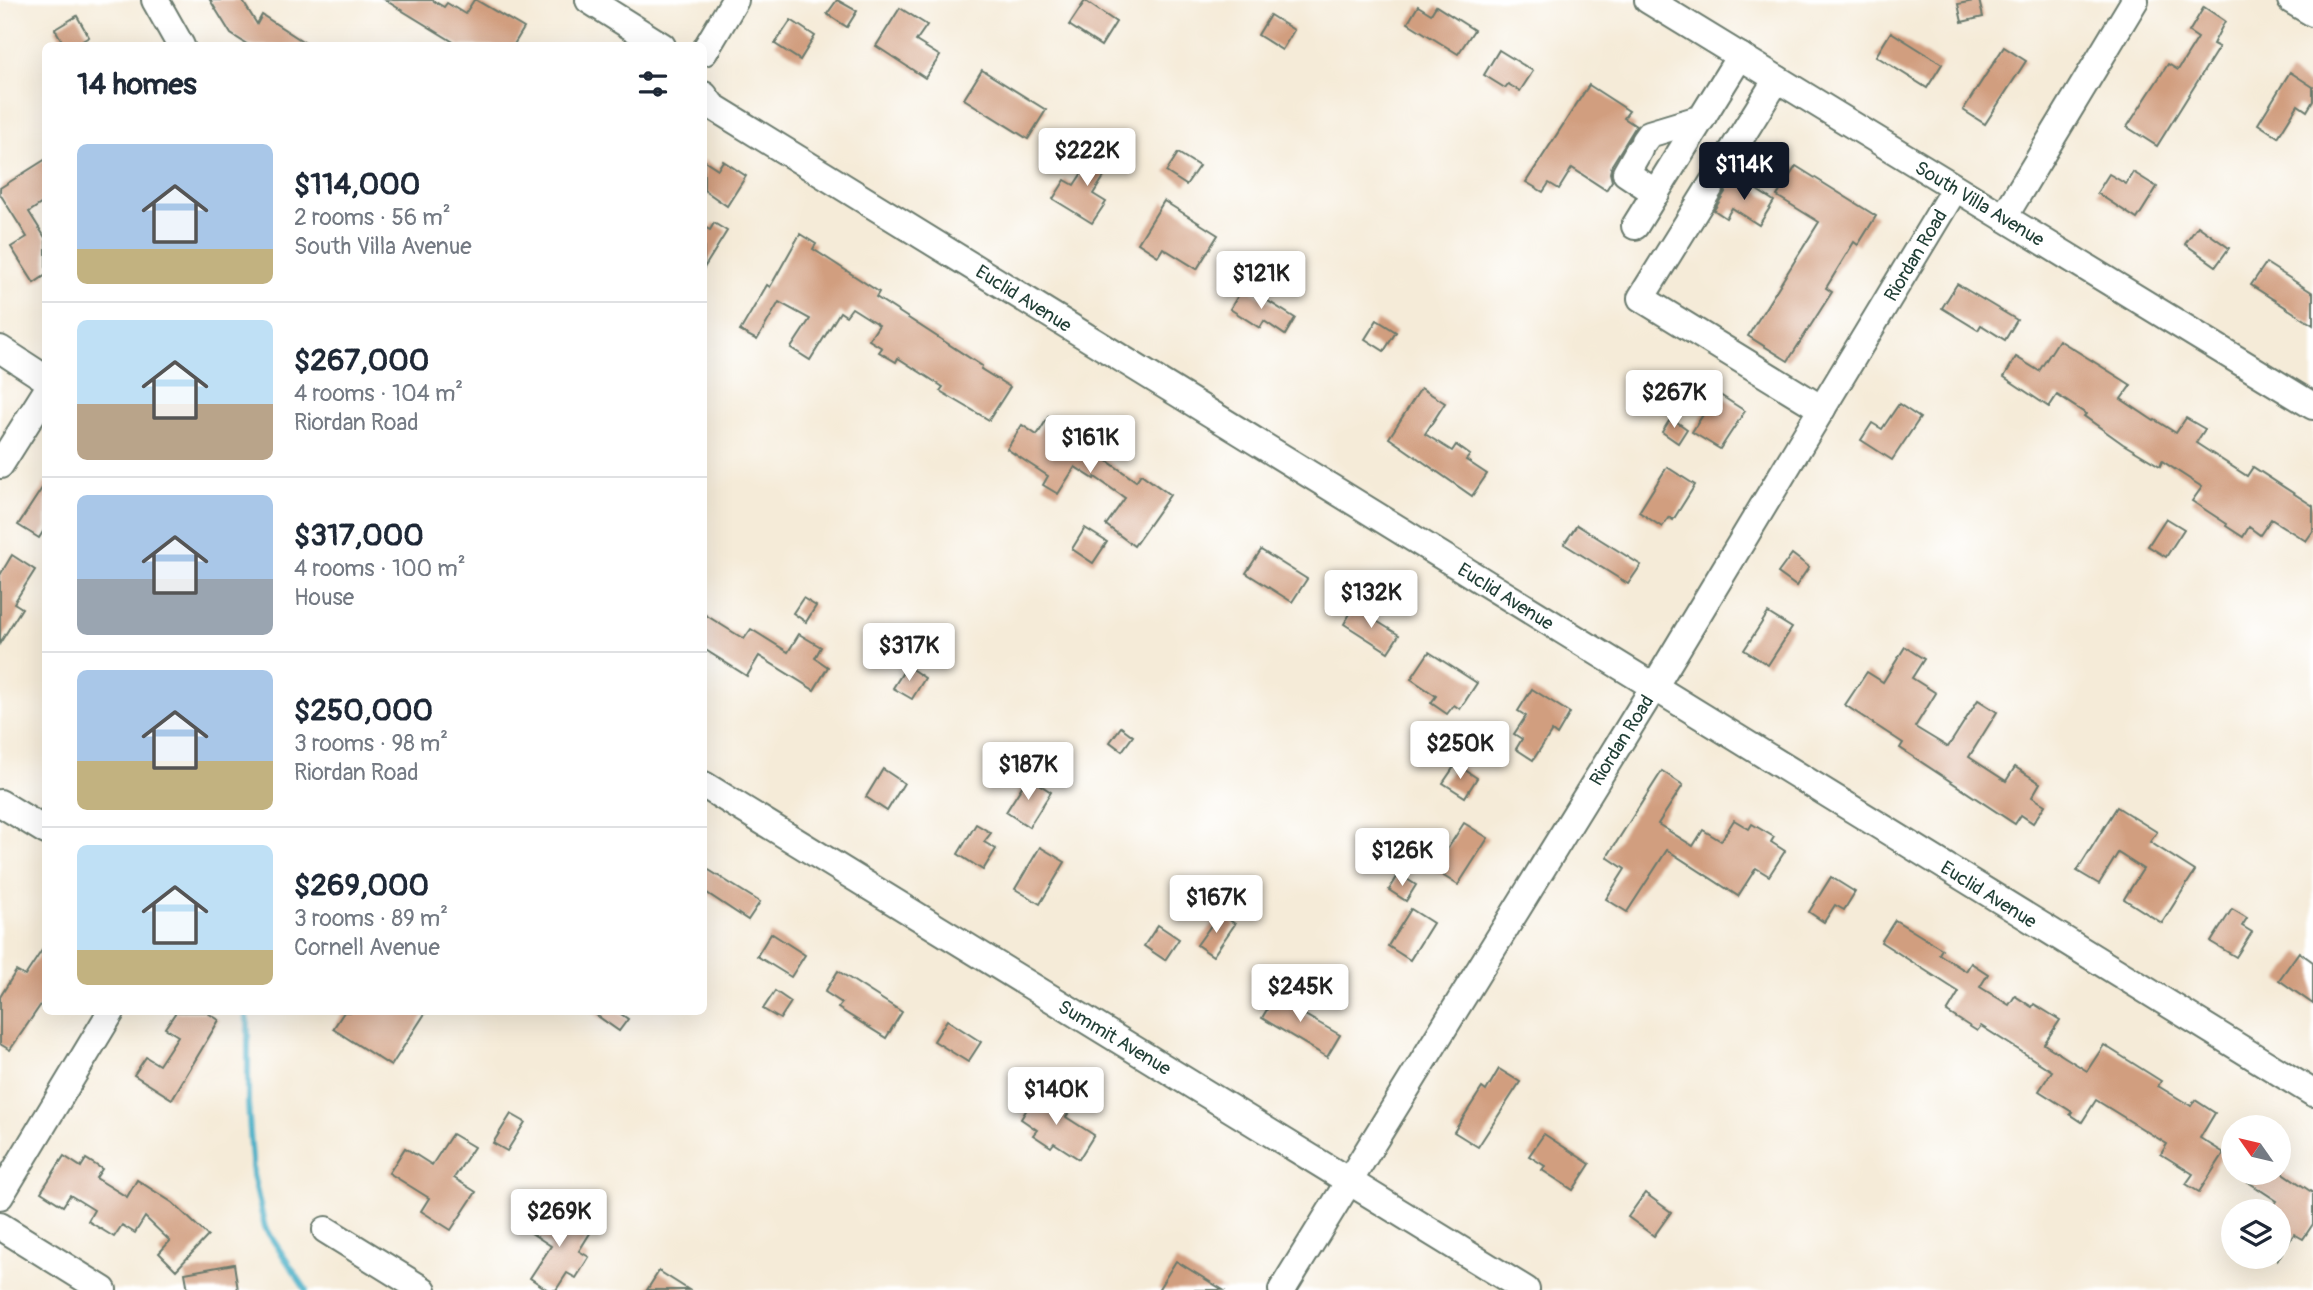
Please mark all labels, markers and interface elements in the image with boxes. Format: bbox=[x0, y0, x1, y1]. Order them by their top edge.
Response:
icon: filters bbox=[634, 65, 672, 103]
text: 14 homes bbox=[77, 66, 197, 103]
pin: $222K bbox=[1038, 128, 1136, 188]
text: $222K bbox=[1055, 136, 1119, 165]
pin: $114K bbox=[1695, 142, 1793, 202]
text: $114K bbox=[1715, 150, 1773, 179]
street label: South Villa Avenue bbox=[1910, 156, 2049, 252]
text: $114,000 bbox=[294, 166, 420, 203]
icon: home bbox=[133, 172, 217, 256]
text: 2 rooms · 56 m² bbox=[294, 203, 451, 232]
street label: Riordan Road bbox=[1879, 205, 1953, 306]
text: South Villa Avenue bbox=[294, 232, 472, 261]
pin: $121K bbox=[1212, 252, 1310, 311]
text: $121K bbox=[1232, 259, 1290, 288]
street label: Euclid Avenue bbox=[971, 260, 1077, 338]
text: $267,000 bbox=[294, 342, 429, 379]
icon: home bbox=[133, 348, 217, 432]
pin: $267K bbox=[1625, 370, 1723, 430]
text: $267K bbox=[1642, 378, 1706, 407]
text: 4 rooms · 104 m² bbox=[294, 379, 463, 408]
text: Riordan Road bbox=[294, 408, 418, 437]
pin: $161K bbox=[1041, 416, 1139, 475]
text: $161K bbox=[1061, 423, 1119, 452]
text: $317,000 bbox=[294, 517, 424, 554]
icon: home bbox=[133, 523, 217, 607]
text: 4 rooms · 100 m² bbox=[294, 554, 466, 583]
street label: Euclid Avenue bbox=[1453, 558, 1559, 636]
pin: $132K bbox=[1322, 570, 1420, 630]
text: $132K bbox=[1340, 578, 1402, 607]
text: House bbox=[294, 583, 354, 612]
pin: $317K bbox=[860, 624, 958, 683]
text: $317K bbox=[879, 631, 939, 660]
street label: Riordan Road bbox=[1584, 691, 1659, 790]
text: $250,000 bbox=[294, 692, 433, 729]
icon: home bbox=[133, 698, 217, 782]
pin: $250K bbox=[1411, 722, 1509, 781]
text: 3 rooms · 98 m² bbox=[294, 729, 448, 758]
text: $250K bbox=[1426, 729, 1494, 758]
pin: $187K bbox=[979, 742, 1077, 802]
text: $187K bbox=[998, 750, 1058, 779]
text: Riordan Road bbox=[294, 758, 418, 787]
pin: $126K bbox=[1353, 828, 1451, 888]
text: $126K bbox=[1371, 836, 1433, 865]
street label: Euclid Avenue bbox=[1936, 856, 2042, 934]
text: $269,000 bbox=[294, 867, 429, 904]
icon: home bbox=[133, 873, 217, 957]
pin: $167K bbox=[1167, 876, 1265, 935]
text: $167K bbox=[1186, 883, 1246, 912]
text: 3 rooms · 89 m² bbox=[294, 904, 448, 933]
text: Cornell Avenue bbox=[294, 933, 440, 962]
pin: $245K bbox=[1251, 964, 1349, 1024]
text: $245K bbox=[1268, 972, 1333, 1001]
street label: Summit Avenue bbox=[1054, 995, 1176, 1081]
pin: $140K bbox=[1007, 1068, 1105, 1127]
text: $140K bbox=[1024, 1075, 1088, 1104]
north arrow bbox=[2221, 1115, 2291, 1185]
map controls bbox=[2221, 1115, 2291, 1269]
pin: $269K bbox=[510, 1190, 608, 1249]
text: $269K bbox=[527, 1197, 591, 1226]
button: layers bbox=[2221, 1199, 2291, 1269]

